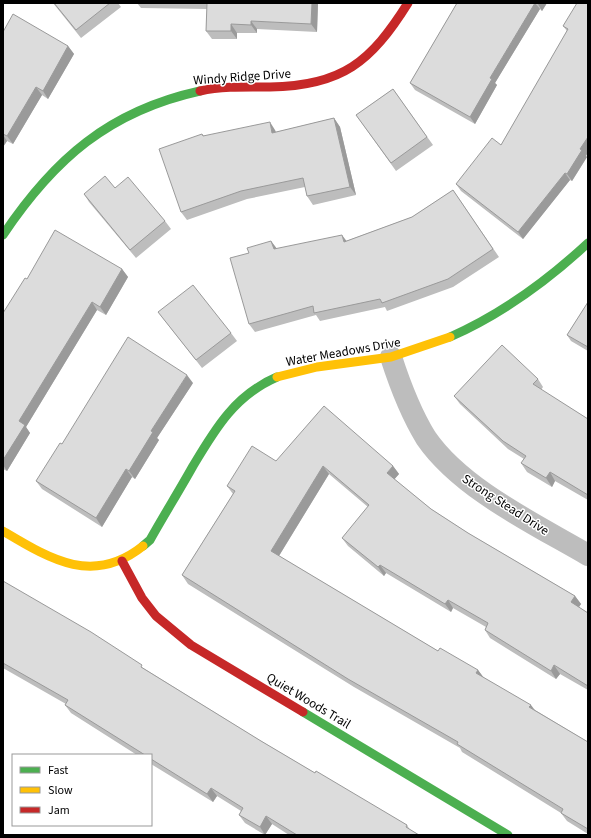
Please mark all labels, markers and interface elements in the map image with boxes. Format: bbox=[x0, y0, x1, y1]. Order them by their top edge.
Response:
street label: Windy Ridge Drive bbox=[193, 65, 291, 89]
street label: Water Meadows Drive bbox=[284, 333, 402, 371]
street label: Strong Stead Drive bbox=[458, 470, 552, 540]
street label: Quiet Woods Trail bbox=[263, 669, 354, 733]
legend bbox=[12, 754, 152, 826]
text: Fast bbox=[48, 762, 68, 779]
text: Slow bbox=[48, 782, 73, 799]
text: Jam bbox=[48, 802, 70, 819]

